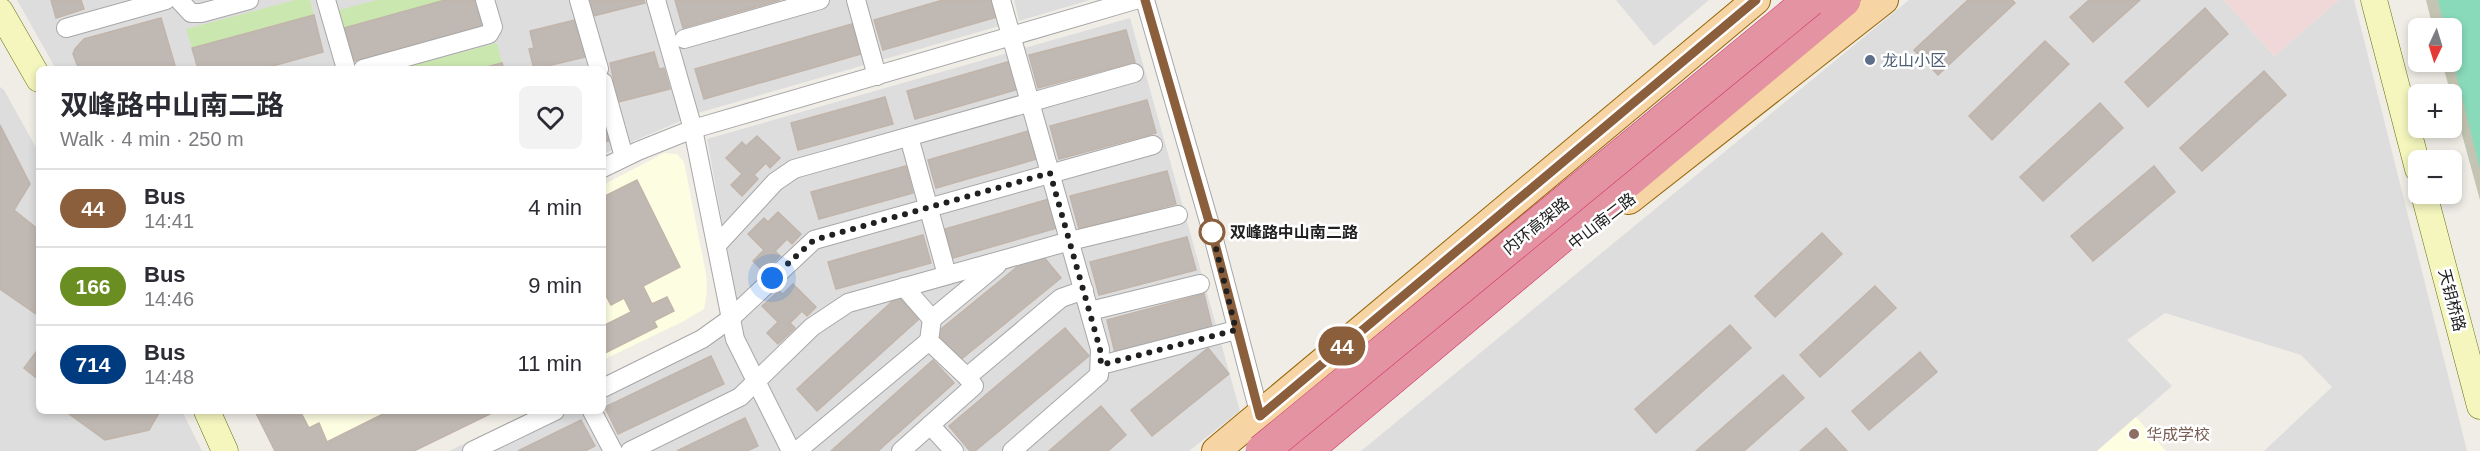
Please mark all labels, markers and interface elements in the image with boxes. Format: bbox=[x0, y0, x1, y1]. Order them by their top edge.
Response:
north arrow bbox=[2408, 18, 2462, 72]
map controls bbox=[2408, 18, 2462, 204]
place label: 龙山小区 bbox=[1882, 52, 1946, 69]
marker: 龙山小区 bbox=[1863, 53, 1877, 67]
button: + bbox=[2408, 84, 2462, 138]
button: heart bbox=[519, 86, 582, 149]
text: 双峰路中山南二路 bbox=[60, 90, 284, 121]
text: Walk · 4 min · 250 m bbox=[60, 128, 244, 150]
button: − bbox=[2408, 150, 2462, 204]
text: Bus bbox=[144, 184, 186, 209]
street label: 中山南二路 bbox=[1565, 190, 1639, 252]
street label: 内环高架路 bbox=[1500, 194, 1572, 258]
text: 4 min bbox=[528, 195, 582, 220]
text: 44 bbox=[81, 197, 105, 220]
text: 14:41 bbox=[144, 210, 194, 232]
marker: 双峰路中山南二路 bbox=[1199, 219, 1225, 245]
place label: 双峰路中山南二路 bbox=[1230, 223, 1358, 241]
text: Bus bbox=[144, 262, 186, 287]
your location bbox=[757, 263, 787, 293]
street label: 天钥桥路 bbox=[2436, 267, 2468, 333]
text: 9 min bbox=[528, 273, 582, 298]
text: 166 bbox=[75, 275, 111, 298]
text: 14:46 bbox=[144, 288, 194, 310]
line badge: 44 bbox=[1315, 326, 1369, 366]
text: 44 bbox=[1330, 335, 1354, 358]
text: Bus bbox=[144, 340, 186, 365]
text: 11 min bbox=[518, 351, 582, 376]
text: 714 bbox=[75, 353, 111, 376]
text: 14:48 bbox=[144, 366, 194, 388]
place label: 华成学校 bbox=[2146, 426, 2210, 443]
marker: 华成学校 bbox=[2127, 427, 2141, 441]

